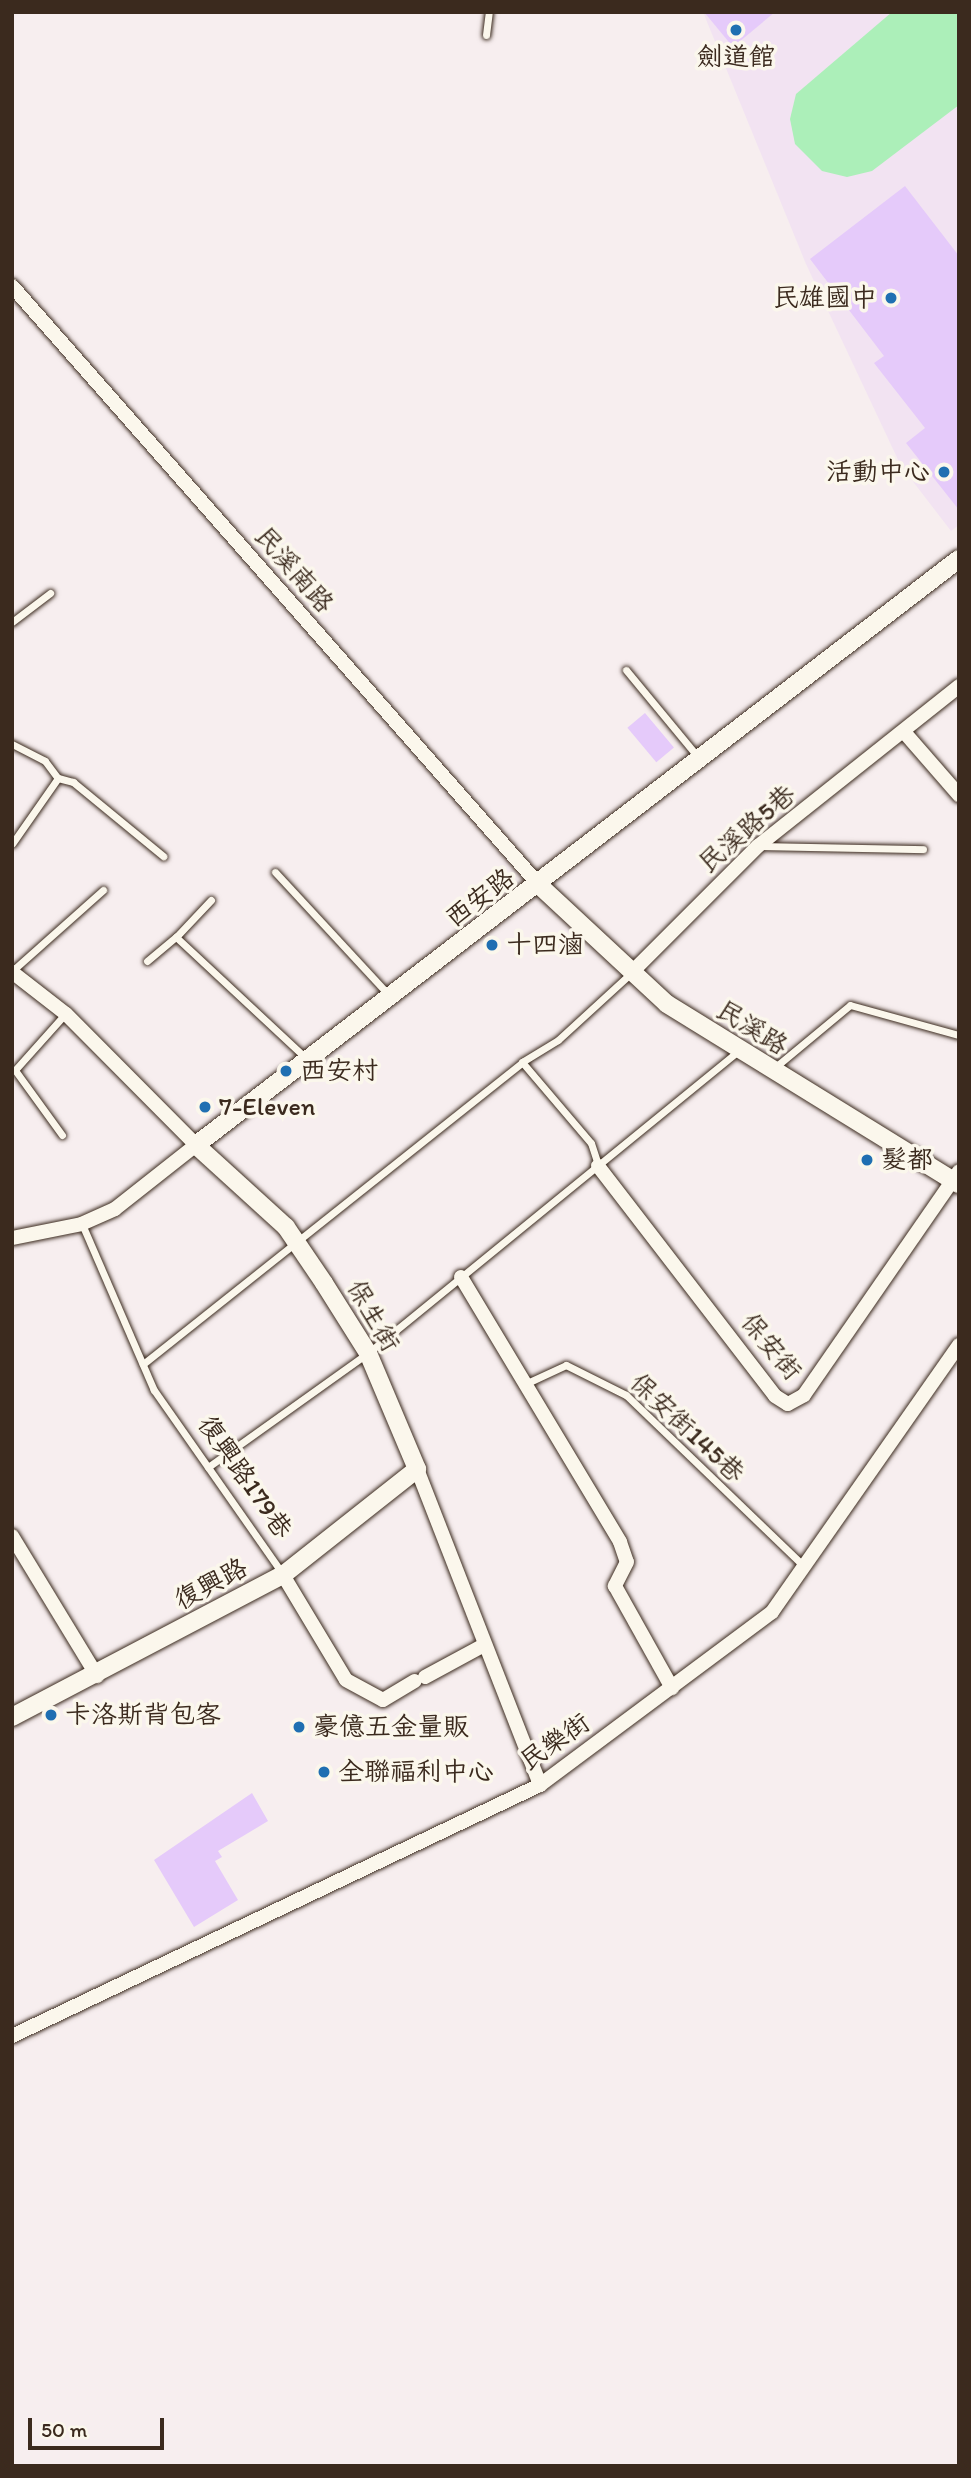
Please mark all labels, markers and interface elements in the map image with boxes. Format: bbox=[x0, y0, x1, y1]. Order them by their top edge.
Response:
marker: 劍道館 bbox=[728, 22, 744, 38]
place label: 劍道館 bbox=[697, 41, 775, 73]
place label: 民雄國中 bbox=[773, 282, 877, 314]
marker: 民雄國中 bbox=[883, 290, 899, 306]
place label: 活動中心 bbox=[826, 456, 930, 488]
marker: 活動中心 bbox=[936, 464, 952, 480]
street label: 民溪南路 bbox=[248, 521, 340, 619]
street label: 民溪路5巷 bbox=[692, 779, 802, 879]
street label: 西安路 bbox=[439, 862, 521, 934]
place label: 十四滷 bbox=[506, 929, 584, 961]
marker: 十四滷 bbox=[484, 937, 500, 953]
street label: 民溪路 bbox=[711, 994, 793, 1062]
place label: 西安村 bbox=[300, 1055, 378, 1087]
marker: 西安村 bbox=[278, 1063, 294, 1079]
place label: 7-Eleven bbox=[219, 1091, 316, 1123]
marker: 7-Eleven bbox=[197, 1099, 213, 1115]
place label: 髮都 bbox=[881, 1144, 933, 1176]
marker: 髮都 bbox=[859, 1152, 875, 1168]
street label: 保生街 bbox=[340, 1274, 406, 1358]
street label: 保安街 bbox=[734, 1307, 808, 1387]
street label: 保安街145巷 bbox=[623, 1367, 751, 1489]
street label: 復興路179巷 bbox=[191, 1410, 299, 1544]
street label: 復興路 bbox=[169, 1552, 253, 1616]
place label: 卡洛斯背包客 bbox=[65, 1699, 221, 1731]
marker: 卡洛斯背包客 bbox=[43, 1707, 59, 1723]
street label: 民樂街 bbox=[514, 1707, 596, 1777]
place label: 豪億五金量販 bbox=[313, 1711, 469, 1743]
marker: 豪億五金量販 bbox=[291, 1719, 307, 1735]
place label: 全聯福利中心 bbox=[338, 1756, 494, 1788]
marker: 全聯福利中心 bbox=[316, 1764, 332, 1780]
scale bar bbox=[32, 2404, 168, 2448]
text: 50 m bbox=[41, 2417, 87, 2442]

